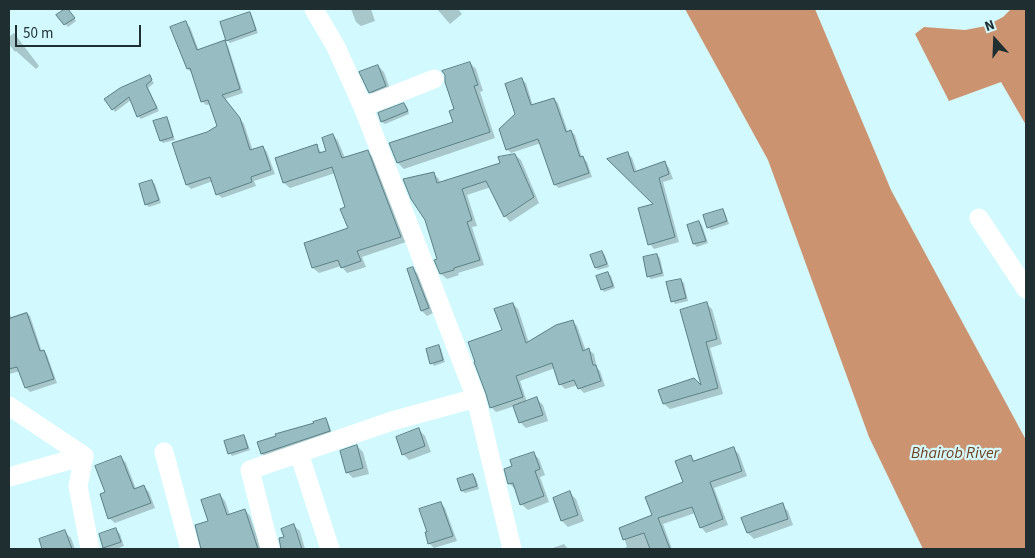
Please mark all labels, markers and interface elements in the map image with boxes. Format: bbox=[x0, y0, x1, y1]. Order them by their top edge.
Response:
scale bar bbox=[18, 15, 144, 47]
north arrow bbox=[970, 15, 1020, 65]
text: N bbox=[982, 15, 998, 37]
text: 50 m bbox=[23, 23, 53, 44]
water label: Bhairob River bbox=[911, 444, 999, 464]

